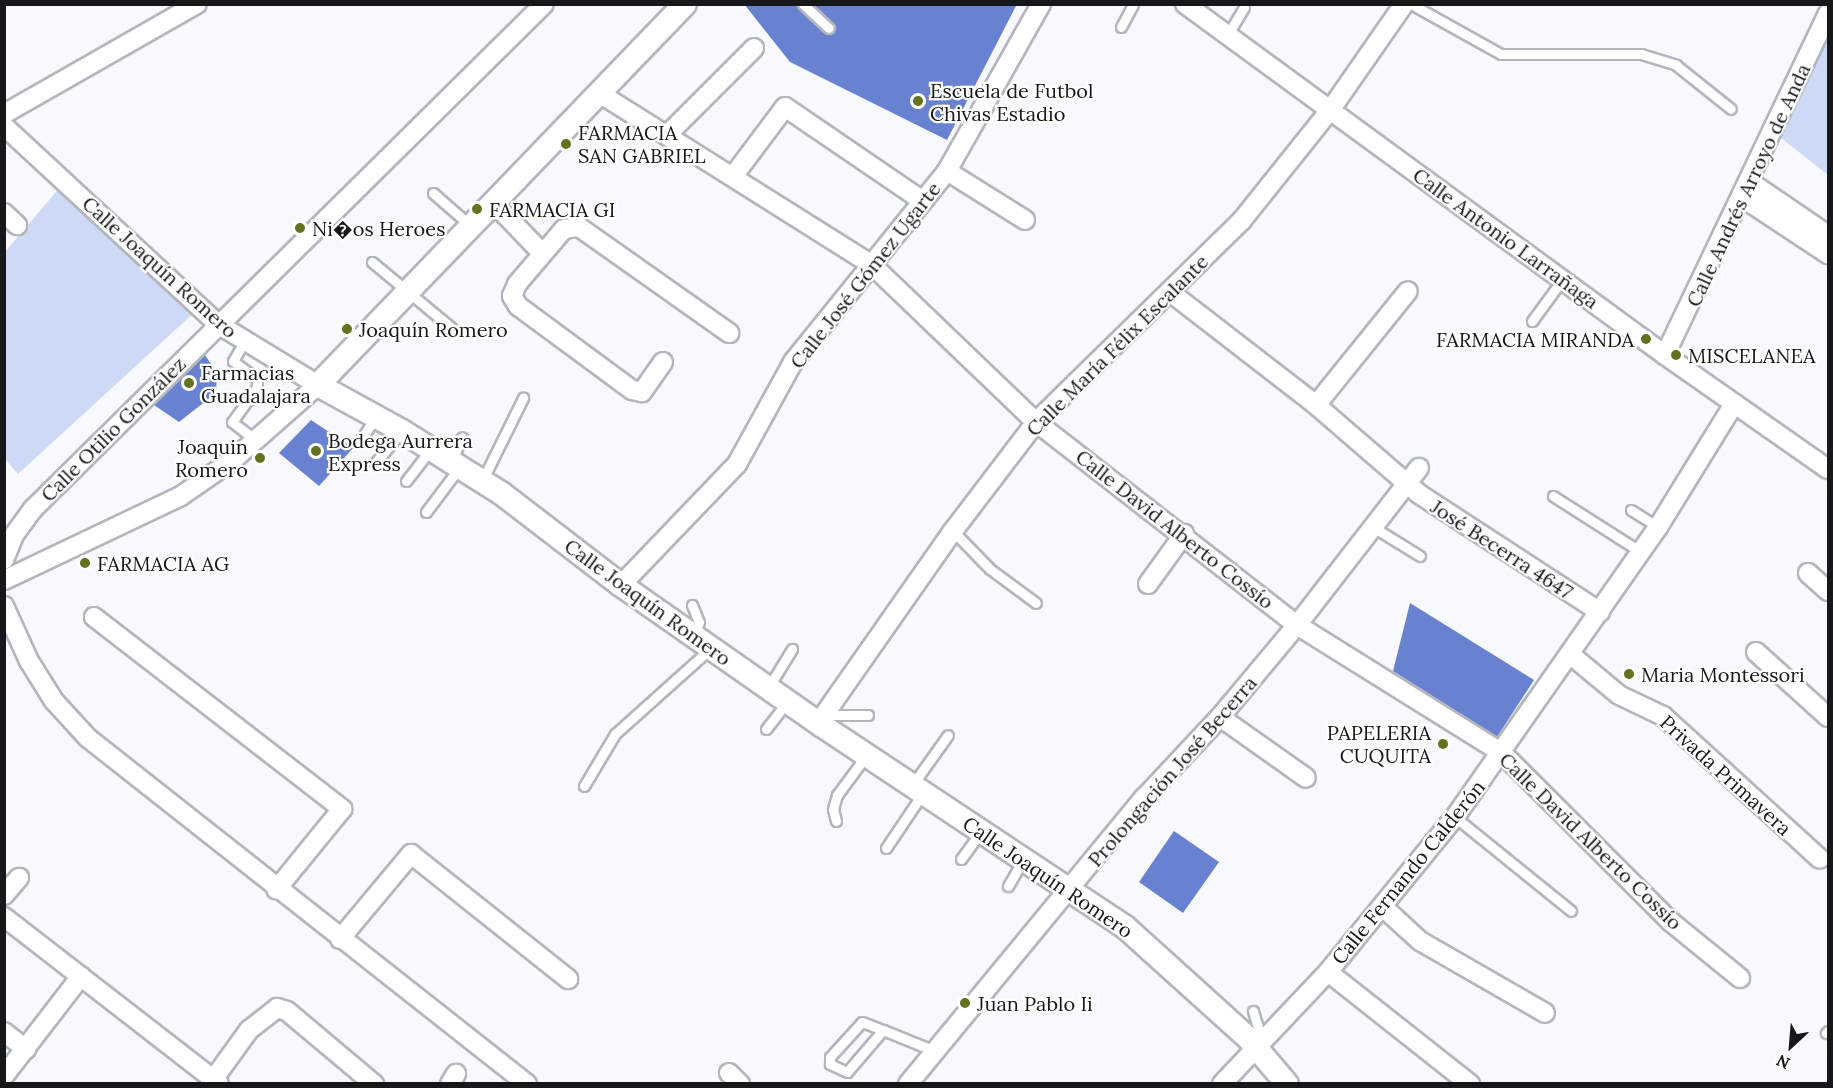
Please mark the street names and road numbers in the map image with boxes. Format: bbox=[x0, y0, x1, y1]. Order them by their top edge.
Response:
street label: Calle Andrés Arroyo de Anda bbox=[1681, 60, 1815, 310]
street label: Calle Antonio Larrañaga bbox=[1409, 163, 1603, 313]
street label: Calle José Gómez Ugarte bbox=[785, 177, 945, 373]
street label: Calle Joaquín Romero bbox=[78, 191, 242, 343]
street label: Calle María Félix Escalante bbox=[1021, 249, 1213, 441]
street label: Calle Otilio González bbox=[36, 352, 190, 506]
street label: Calle David Alberto Cossío bbox=[1071, 444, 1279, 614]
street label: José Becerra 4647 bbox=[1427, 494, 1577, 604]
street label: Calle Joaquín Romero bbox=[560, 533, 736, 671]
street label: Prolongación José Becerra bbox=[1083, 671, 1261, 871]
street label: Privada Primavera bbox=[1655, 710, 1797, 840]
street label: Calle David Alberto Cossío bbox=[1495, 747, 1687, 935]
street label: Calle Fernando Calderón bbox=[1326, 775, 1490, 969]
street label: Calle Joaquín Romero bbox=[958, 811, 1138, 943]

